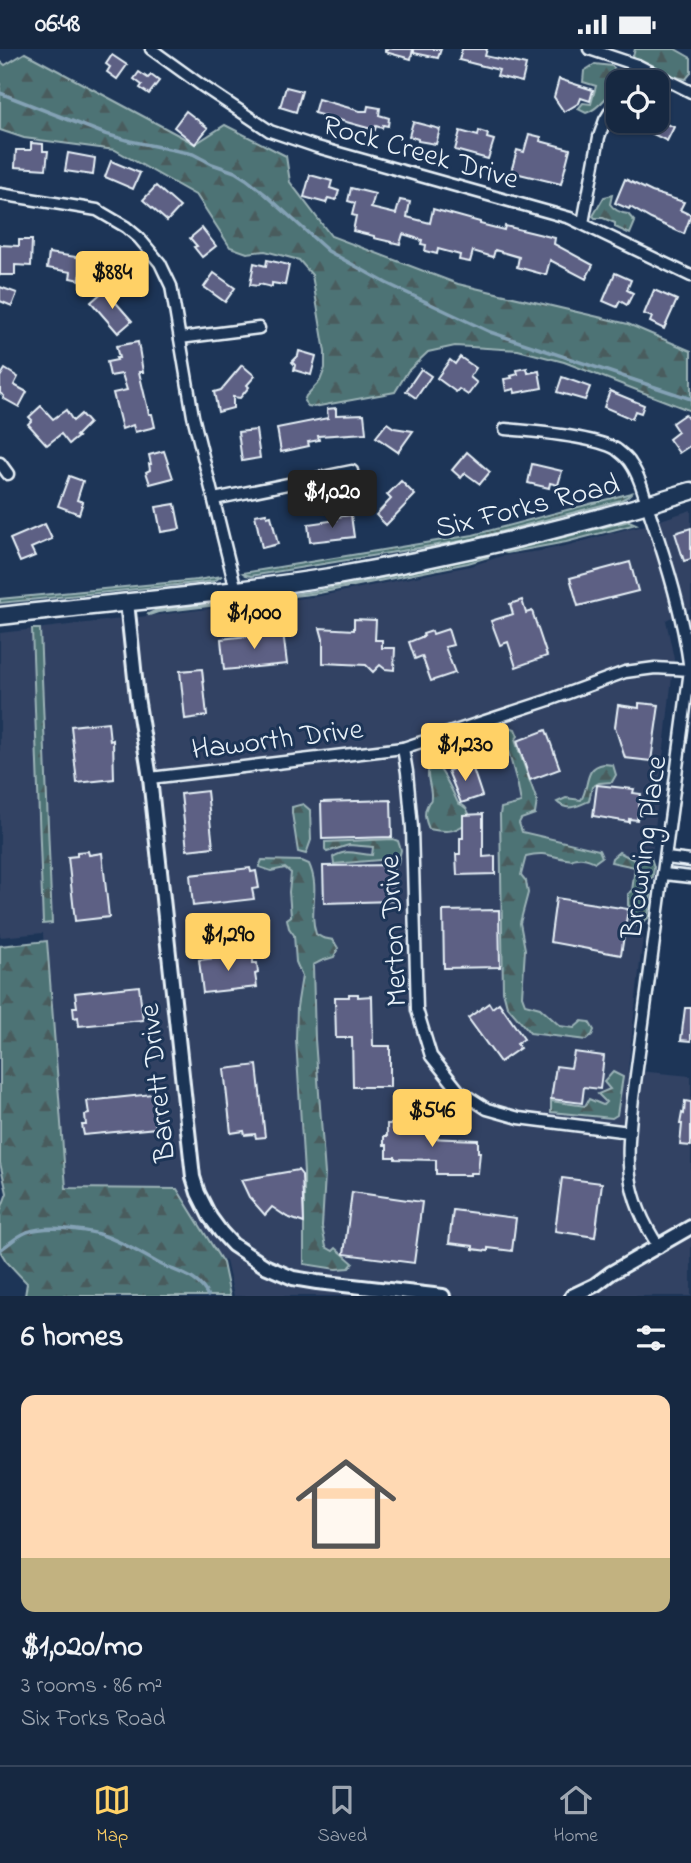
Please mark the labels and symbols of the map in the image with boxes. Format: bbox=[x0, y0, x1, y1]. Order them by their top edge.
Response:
street label: Rock Creek Drive bbox=[317, 105, 524, 203]
pin: $884 bbox=[71, 251, 153, 311]
street label: Six Forks Road bbox=[431, 464, 625, 552]
pin: $1,020 bbox=[275, 470, 389, 530]
pin: $1,000 bbox=[197, 591, 311, 651]
street label: Haworth Drive bbox=[189, 709, 366, 773]
pin: $1,230 bbox=[408, 723, 522, 783]
street label: Browning Place bbox=[611, 753, 681, 943]
street label: Merton Drive bbox=[369, 853, 421, 1008]
pin: $1,290 bbox=[171, 913, 285, 973]
street label: Barrett Drive bbox=[129, 1001, 189, 1165]
pin: $546 bbox=[391, 1089, 473, 1149]

